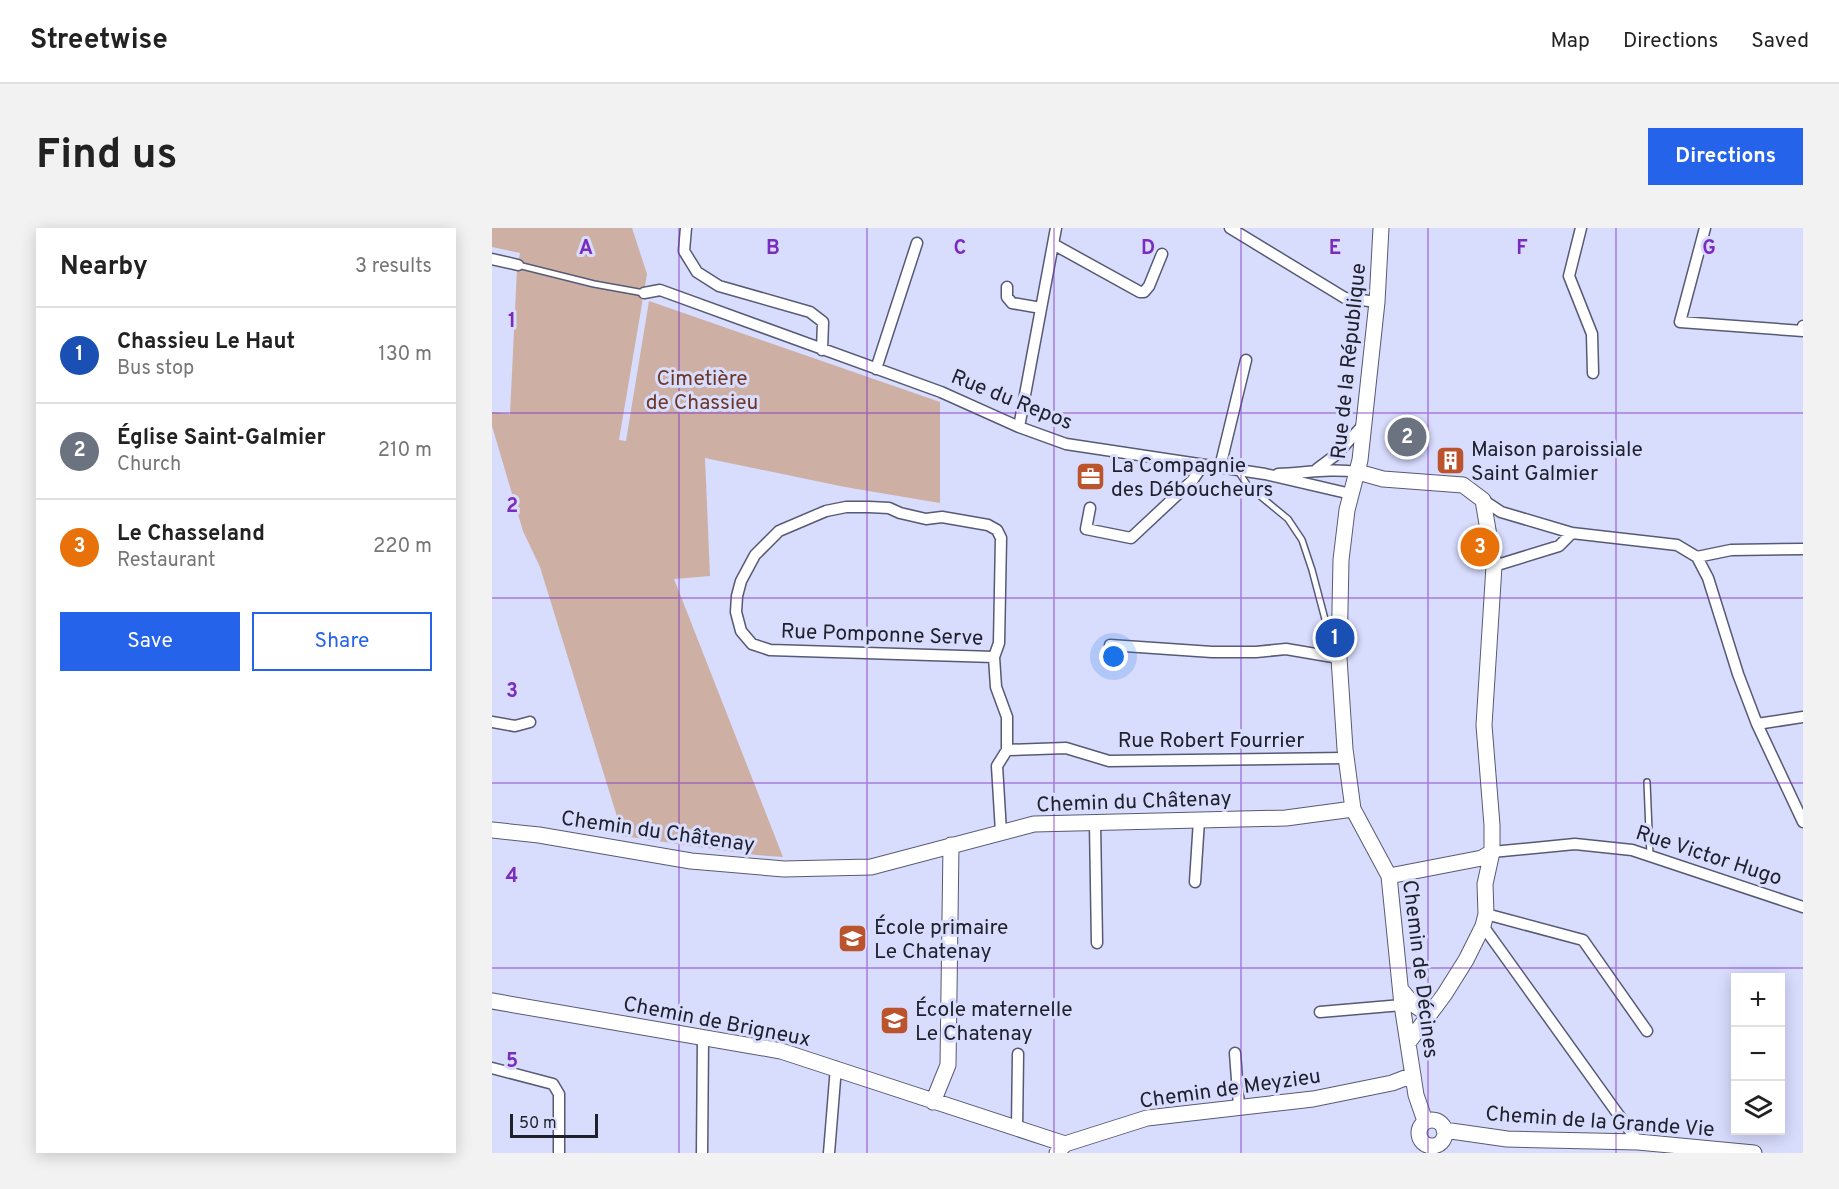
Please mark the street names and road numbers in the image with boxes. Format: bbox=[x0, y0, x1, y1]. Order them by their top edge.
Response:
street label: Rue de la République bbox=[1326, 262, 1373, 461]
street label: Rue du Repos bbox=[947, 364, 1076, 437]
street label: Rue Pomponne Serve bbox=[780, 618, 984, 653]
street label: Rue Robert Fourrier bbox=[1118, 728, 1304, 755]
street label: Chemin du Châtenay bbox=[1036, 786, 1232, 819]
street label: Chemin du Châtenay bbox=[559, 806, 756, 859]
street label: Rue Victor Hugo bbox=[1632, 820, 1785, 893]
street label: Chemin de Décines bbox=[1395, 878, 1444, 1060]
street label: Chemin de Brigneux bbox=[621, 991, 813, 1054]
street label: Chemin de Meyzieu bbox=[1138, 1063, 1323, 1116]
street label: Chemin de la Grande Vie bbox=[1484, 1101, 1715, 1144]

